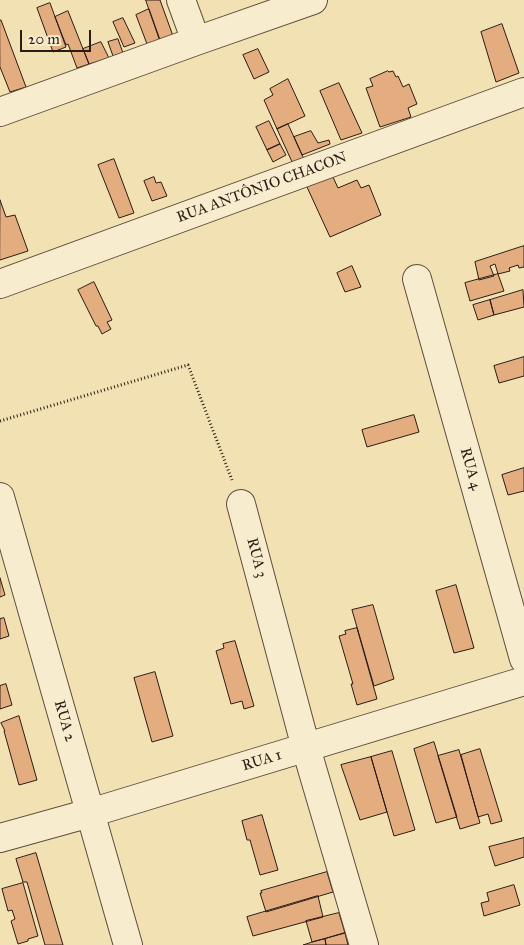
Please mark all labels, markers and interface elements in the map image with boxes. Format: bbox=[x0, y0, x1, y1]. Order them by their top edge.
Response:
scale bar bbox=[22, 20, 94, 52]
text: 20 m bbox=[28, 30, 60, 48]
street label: RUA ANTÔNIO CHACON bbox=[174, 149, 350, 227]
street label: RUA 4 bbox=[455, 446, 485, 492]
street label: RUA 3 bbox=[242, 536, 270, 580]
street label: RUA 2 bbox=[50, 698, 78, 744]
street label: RUA 1 bbox=[240, 746, 284, 776]

